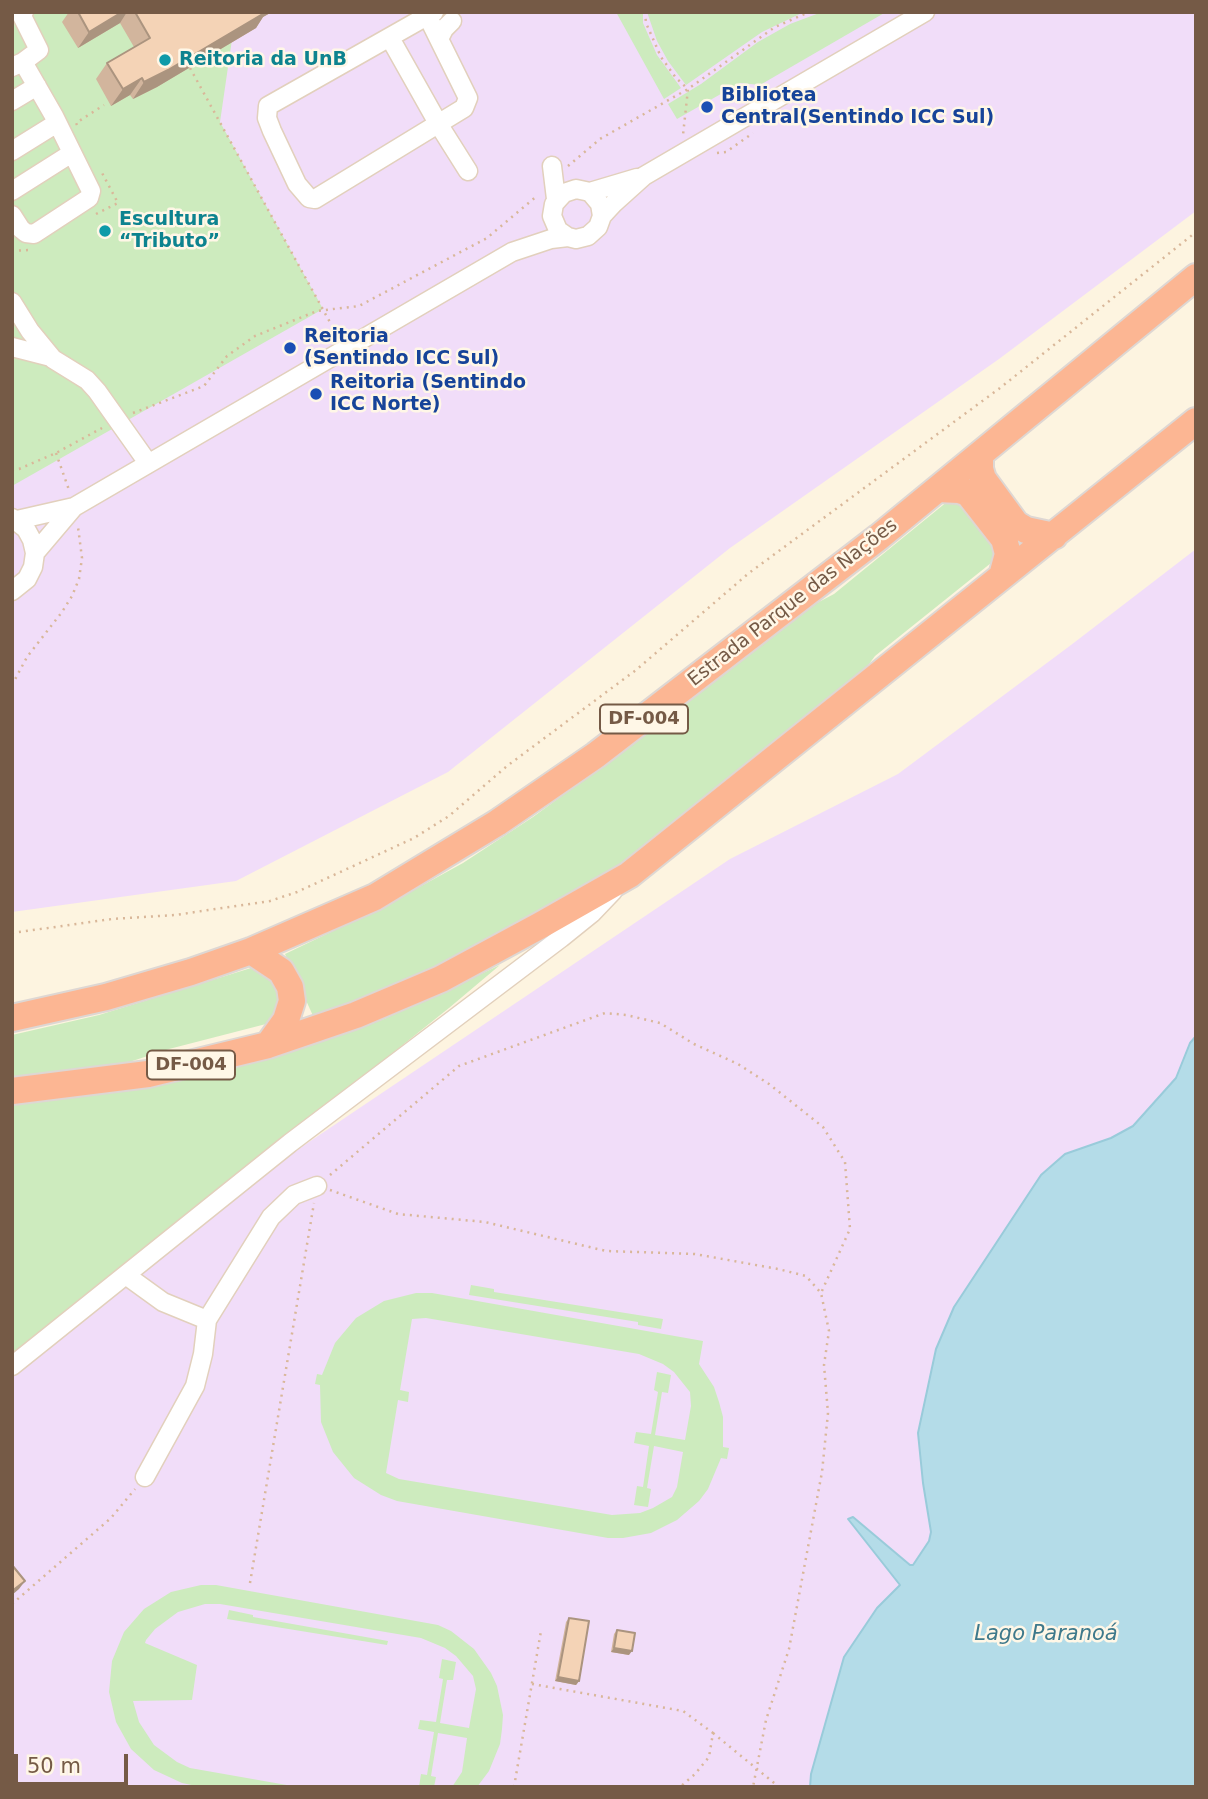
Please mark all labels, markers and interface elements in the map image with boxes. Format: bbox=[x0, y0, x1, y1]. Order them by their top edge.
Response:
place label: Reitoria da UnB bbox=[179, 49, 347, 71]
marker: Reitoria da UnB bbox=[157, 52, 173, 68]
place label: Bibliotea Central(Sentindo ICC Sul) bbox=[721, 85, 994, 129]
marker: Bibliotea Central(Sentindo ICC Sul) bbox=[699, 99, 715, 115]
place label: Escultura “Tributo” bbox=[119, 209, 220, 253]
marker: Escultura “Tributo” bbox=[97, 223, 113, 239]
place label: Reitoria (Sentindo ICC Sul) bbox=[304, 326, 499, 370]
marker: Reitoria (Sentindo ICC Sul) bbox=[282, 340, 298, 356]
place label: Reitoria (Sentindo ICC Norte) bbox=[330, 372, 526, 416]
marker: Reitoria (Sentindo ICC Norte) bbox=[308, 386, 324, 402]
street label: Estrada Parque das Nações bbox=[684, 514, 902, 692]
road number: DF-004 bbox=[600, 704, 688, 734]
road number: DF-004 bbox=[147, 1050, 235, 1080]
water label: Lago Paranoá bbox=[974, 1622, 1118, 1648]
scale bar bbox=[18, 1740, 131, 1784]
text: 50 m bbox=[27, 1754, 81, 1778]

